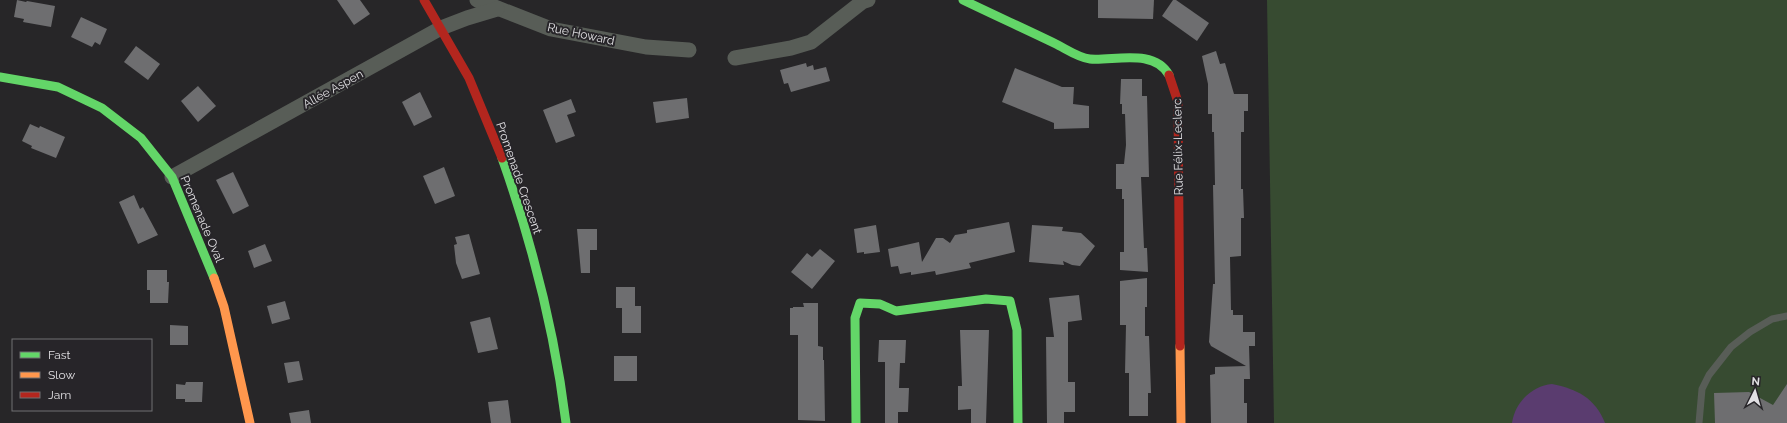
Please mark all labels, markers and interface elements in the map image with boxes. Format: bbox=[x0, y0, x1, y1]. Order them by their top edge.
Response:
street label: Rue Howard bbox=[546, 20, 616, 48]
street label: Allée Aspen bbox=[300, 67, 366, 111]
street label: Rue Félix-Leclerc bbox=[1170, 98, 1186, 196]
street label: Promenade Crescent bbox=[493, 120, 545, 236]
street label: Promenade Oval bbox=[177, 174, 227, 265]
legend bbox=[12, 339, 152, 411]
text: Fast bbox=[48, 348, 71, 362]
text: Slow bbox=[48, 368, 75, 382]
north arrow bbox=[1735, 371, 1775, 411]
text: N bbox=[1751, 375, 1761, 388]
text: Jam bbox=[48, 388, 71, 402]

